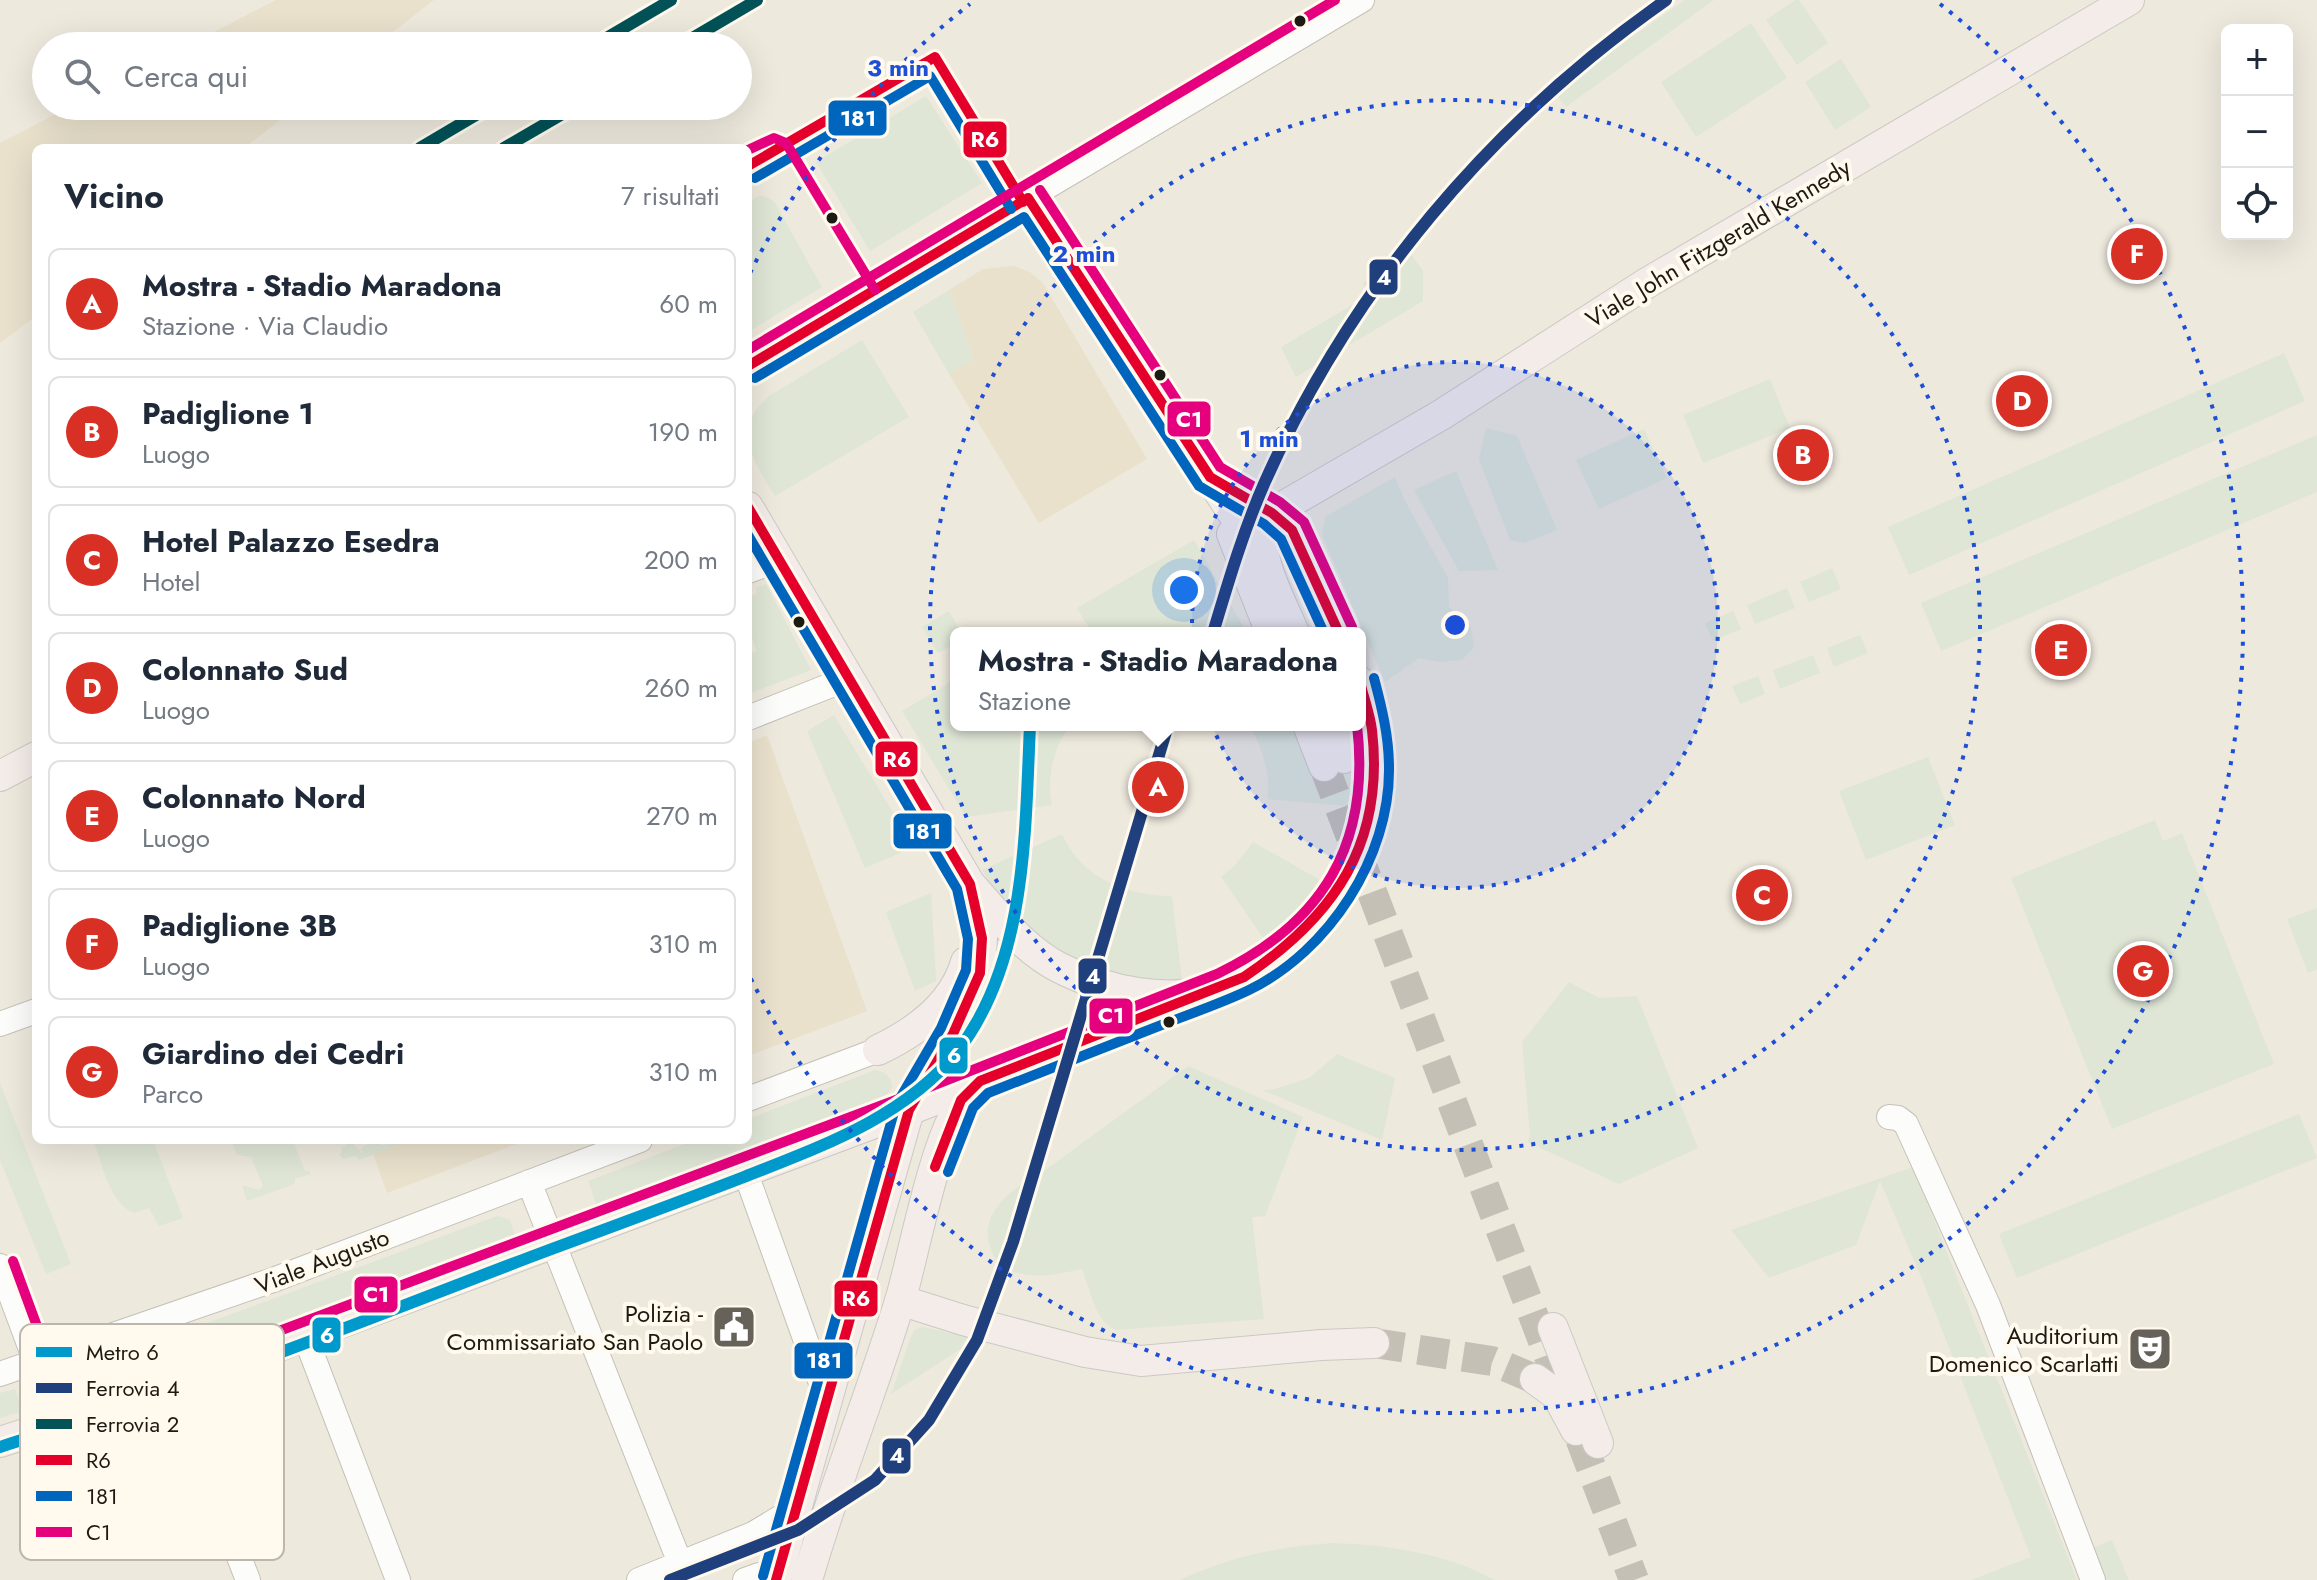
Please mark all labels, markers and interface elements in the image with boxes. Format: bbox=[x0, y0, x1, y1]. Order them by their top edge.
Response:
unlabelled marker bbox=[1292, 13, 1308, 29]
map controls bbox=[2221, 24, 2293, 240]
button: + bbox=[2221, 24, 2293, 96]
search box bbox=[32, 32, 752, 120]
text: 3 min bbox=[867, 50, 929, 85]
icon: search bbox=[60, 54, 104, 98]
text: Cerca qui bbox=[124, 55, 248, 98]
button: − bbox=[2221, 96, 2293, 168]
line badge: 181 bbox=[827, 99, 888, 137]
text: 181 bbox=[840, 102, 876, 134]
line badge: R6 bbox=[962, 120, 1008, 159]
text: R6 bbox=[971, 123, 999, 155]
street label: Viale John Fitzgerald Kennedy bbox=[1579, 150, 1858, 336]
button: locate bbox=[2221, 168, 2293, 240]
text: Vicino bbox=[64, 172, 164, 221]
text: 7 risultati bbox=[621, 177, 720, 215]
unlabelled marker bbox=[824, 210, 840, 226]
pin: F bbox=[2111, 224, 2163, 284]
text: 2 min bbox=[1052, 236, 1116, 271]
line badge: 4 bbox=[1368, 258, 1399, 296]
text: 4 bbox=[1376, 261, 1392, 293]
text: Mostra - Stadio Maradona bbox=[142, 264, 502, 307]
text: A bbox=[82, 285, 102, 323]
text: 60 m bbox=[659, 285, 718, 323]
text: Stazione · Via Claudio bbox=[142, 307, 388, 345]
unlabelled marker bbox=[1152, 367, 1168, 383]
pin: D bbox=[1996, 371, 2048, 431]
text: Padiglione 1 bbox=[142, 392, 314, 435]
line badge: C1 bbox=[1166, 400, 1212, 438]
text: C1 bbox=[1176, 403, 1202, 435]
text: B bbox=[83, 413, 101, 451]
text: 190 m bbox=[648, 413, 718, 451]
text: 1 min bbox=[1239, 421, 1299, 456]
pin: B bbox=[1777, 425, 1829, 485]
text: Luogo bbox=[142, 435, 210, 473]
text: Hotel Palazzo Esedra bbox=[142, 520, 440, 563]
text: C bbox=[83, 541, 101, 579]
text: 200 m bbox=[644, 541, 718, 579]
text: Hotel bbox=[142, 563, 200, 601]
your location bbox=[1164, 570, 1204, 610]
centre of rings bbox=[1441, 611, 1469, 639]
unlabelled marker bbox=[791, 614, 807, 630]
pin: E bbox=[2035, 620, 2087, 680]
popup bbox=[950, 627, 1366, 731]
text: Mostra - Stadio Maradona bbox=[978, 639, 1338, 682]
text: Colonnato Sud bbox=[142, 648, 348, 691]
text: D bbox=[82, 669, 102, 707]
text: 260 m bbox=[645, 669, 718, 707]
text: Stazione bbox=[978, 682, 1071, 720]
text: Luogo bbox=[142, 691, 210, 729]
line badge: R6 bbox=[874, 740, 919, 778]
text: R6 bbox=[883, 743, 911, 775]
pin: A bbox=[1132, 757, 1184, 817]
text: Colonnato Nord bbox=[142, 776, 366, 819]
text: E bbox=[84, 797, 100, 835]
text: 270 m bbox=[646, 797, 718, 835]
line badge: 181 bbox=[892, 812, 953, 850]
text: 181 bbox=[905, 815, 941, 847]
text: Luogo bbox=[142, 819, 210, 857]
pin: C bbox=[1736, 865, 1788, 925]
text: Padiglione 3B bbox=[142, 904, 337, 947]
text: F bbox=[85, 925, 99, 963]
text: 310 m bbox=[648, 925, 718, 963]
pin: G bbox=[2117, 941, 2169, 1001]
text: Luogo bbox=[142, 947, 210, 985]
line badge: 4 bbox=[1077, 957, 1108, 995]
text: 4 bbox=[1085, 960, 1101, 992]
line badge: C1 bbox=[1088, 997, 1134, 1035]
text: C1 bbox=[1098, 999, 1124, 1031]
unlabelled marker bbox=[1161, 1014, 1177, 1030]
text: Giardino dei Cedri bbox=[142, 1032, 404, 1075]
line badge: 6 bbox=[938, 1036, 969, 1075]
text: 6 bbox=[947, 1039, 961, 1071]
text: G bbox=[81, 1053, 103, 1091]
text: 310 m bbox=[648, 1053, 718, 1091]
text: Parco bbox=[142, 1075, 203, 1113]
street label: Viale Augusto bbox=[250, 1219, 394, 1303]
line badge: C1 bbox=[353, 1275, 399, 1314]
text: C1 bbox=[363, 1278, 389, 1310]
line badge: R6 bbox=[833, 1279, 879, 1318]
text: R6 bbox=[842, 1282, 870, 1314]
place label: Polizia - Commissariato San Paolo bbox=[447, 1296, 703, 1359]
public building icon: Polizia - Commissariato San Paolo bbox=[710, 1303, 758, 1351]
line badge: 6 bbox=[311, 1316, 342, 1354]
place label: Auditorium Domenico Scarlatti bbox=[1929, 1318, 2119, 1381]
text: 6 bbox=[320, 1319, 334, 1351]
legend bbox=[20, 1324, 284, 1560]
theatre icon: Auditorium Domenico Scarlatti bbox=[2126, 1325, 2174, 1373]
text: Metro 6 bbox=[86, 1336, 159, 1368]
line badge: 181 bbox=[793, 1341, 854, 1380]
text: 181 bbox=[806, 1344, 842, 1376]
text: Ferrovia 4 bbox=[86, 1372, 180, 1404]
text: Ferrovia 2 bbox=[86, 1408, 179, 1440]
line badge: 4 bbox=[881, 1437, 912, 1475]
text: 4 bbox=[889, 1439, 905, 1471]
text: R6 bbox=[86, 1444, 111, 1476]
text: 181 bbox=[86, 1480, 118, 1512]
text: C1 bbox=[86, 1516, 111, 1548]

